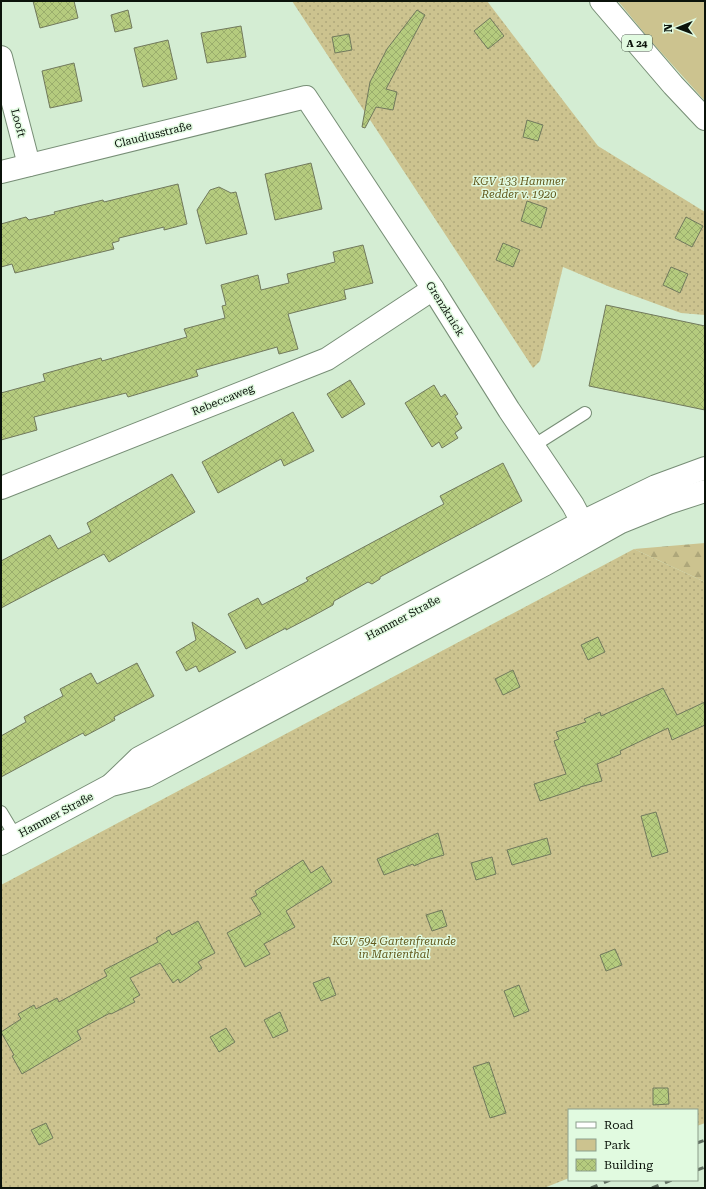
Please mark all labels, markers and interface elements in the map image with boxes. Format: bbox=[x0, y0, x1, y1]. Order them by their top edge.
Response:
north arrow bbox=[658, 8, 698, 48]
text: N bbox=[662, 23, 675, 33]
road number: A 24 bbox=[622, 35, 652, 51]
street label: Looft bbox=[8, 107, 28, 139]
street label: Claudiusstraße bbox=[113, 119, 193, 151]
park label: KGV 133 Hammer Redder v. 1920 bbox=[472, 175, 566, 201]
street label: Grenzknick bbox=[423, 279, 467, 339]
street label: Rebeccaweg bbox=[190, 381, 257, 418]
street label: Hammer Straße bbox=[363, 593, 443, 643]
street label: Hammer Straße bbox=[16, 790, 96, 840]
park label: KGV 594 Gartenfreunde in Marienthal bbox=[331, 935, 456, 961]
legend bbox=[568, 1109, 698, 1181]
text: Road bbox=[604, 1118, 634, 1132]
text: Park bbox=[604, 1138, 631, 1152]
text: Building bbox=[604, 1158, 653, 1172]

